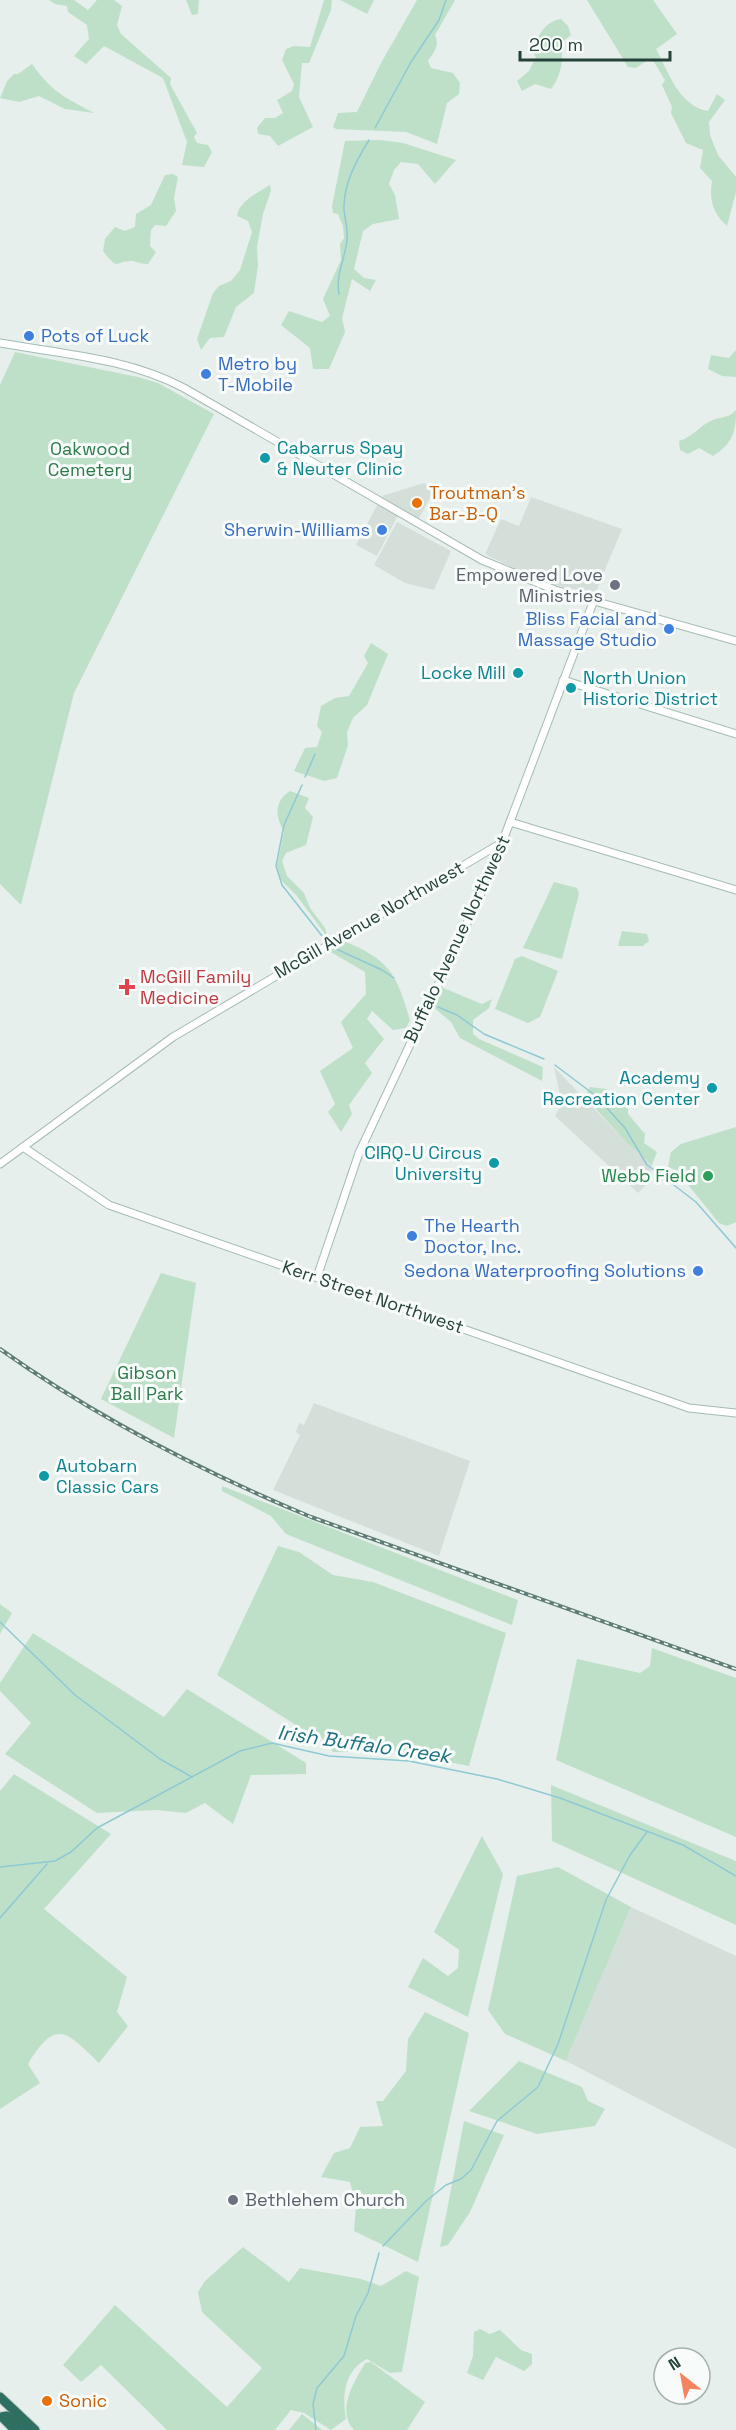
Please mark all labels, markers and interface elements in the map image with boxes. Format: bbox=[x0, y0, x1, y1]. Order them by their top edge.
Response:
scale bar bbox=[520, 24, 670, 62]
text: 200 m bbox=[529, 33, 583, 56]
place label: Pots of Luck bbox=[41, 324, 150, 347]
marker: Pots of Luck bbox=[22, 329, 36, 343]
place label: Metro by T-Mobile bbox=[218, 352, 297, 396]
marker: Metro by T-Mobile bbox=[199, 367, 213, 381]
place label: Cabarrus Spay & Neuter Clinic bbox=[277, 436, 403, 480]
park label: Oakwood Cemetery bbox=[48, 437, 132, 481]
marker: Cabarrus Spay & Neuter Clinic bbox=[258, 451, 272, 465]
place label: Troutman's Bar-B-Q bbox=[429, 481, 525, 525]
marker: Troutman's Bar-B-Q bbox=[410, 496, 424, 510]
place label: Sherwin-Williams bbox=[224, 518, 370, 541]
marker: Sherwin-Williams bbox=[375, 523, 389, 537]
place label: Empowered Love Ministries bbox=[456, 563, 603, 607]
marker: Empowered Love Ministries bbox=[608, 578, 622, 592]
place label: Bliss Facial and Massage Studio bbox=[518, 607, 657, 651]
marker: Bliss Facial and Massage Studio bbox=[662, 622, 676, 636]
place label: Locke Mill bbox=[421, 661, 506, 684]
marker: Locke Mill bbox=[511, 666, 525, 680]
place label: North Union Historic District bbox=[583, 666, 718, 710]
marker: North Union Historic District bbox=[564, 681, 578, 695]
street label: Buffalo Avenue Northwest bbox=[398, 831, 515, 1046]
street label: McGill Avenue Northwest bbox=[270, 856, 468, 983]
place label: McGill Family Medicine bbox=[140, 965, 251, 1009]
marker: McGill Family Medicine bbox=[118, 978, 136, 996]
place label: Academy Recreation Center bbox=[542, 1066, 700, 1110]
marker: Academy Recreation Center bbox=[705, 1081, 719, 1095]
place label: CIRQ-U Circus University bbox=[364, 1141, 482, 1185]
marker: CIRQ-U Circus University bbox=[487, 1156, 501, 1170]
place label: Webb Field bbox=[601, 1164, 696, 1187]
marker: Webb Field bbox=[701, 1169, 715, 1183]
place label: The Hearth Doctor, Inc. bbox=[424, 1214, 521, 1258]
marker: The Hearth Doctor, Inc. bbox=[405, 1229, 419, 1243]
street label: Kerr Street Northwest bbox=[279, 1255, 467, 1338]
place label: Sedona Waterproofing Solutions bbox=[404, 1259, 686, 1282]
marker: Sedona Waterproofing Solutions bbox=[691, 1264, 705, 1278]
park label: Gibson Ball Park bbox=[110, 1361, 184, 1405]
place label: Autobarn Classic Cars bbox=[56, 1454, 159, 1498]
marker: Autobarn Classic Cars bbox=[37, 1469, 51, 1483]
water label: Irish Buffalo Creek bbox=[276, 1719, 454, 1769]
place label: Bethlehem Church bbox=[245, 2188, 405, 2211]
marker: Bethlehem Church bbox=[226, 2193, 240, 2207]
north arrow bbox=[652, 2346, 712, 2406]
text: N bbox=[665, 2352, 685, 2375]
place label: Sonic bbox=[59, 2389, 107, 2412]
marker: Sonic bbox=[40, 2394, 54, 2408]

